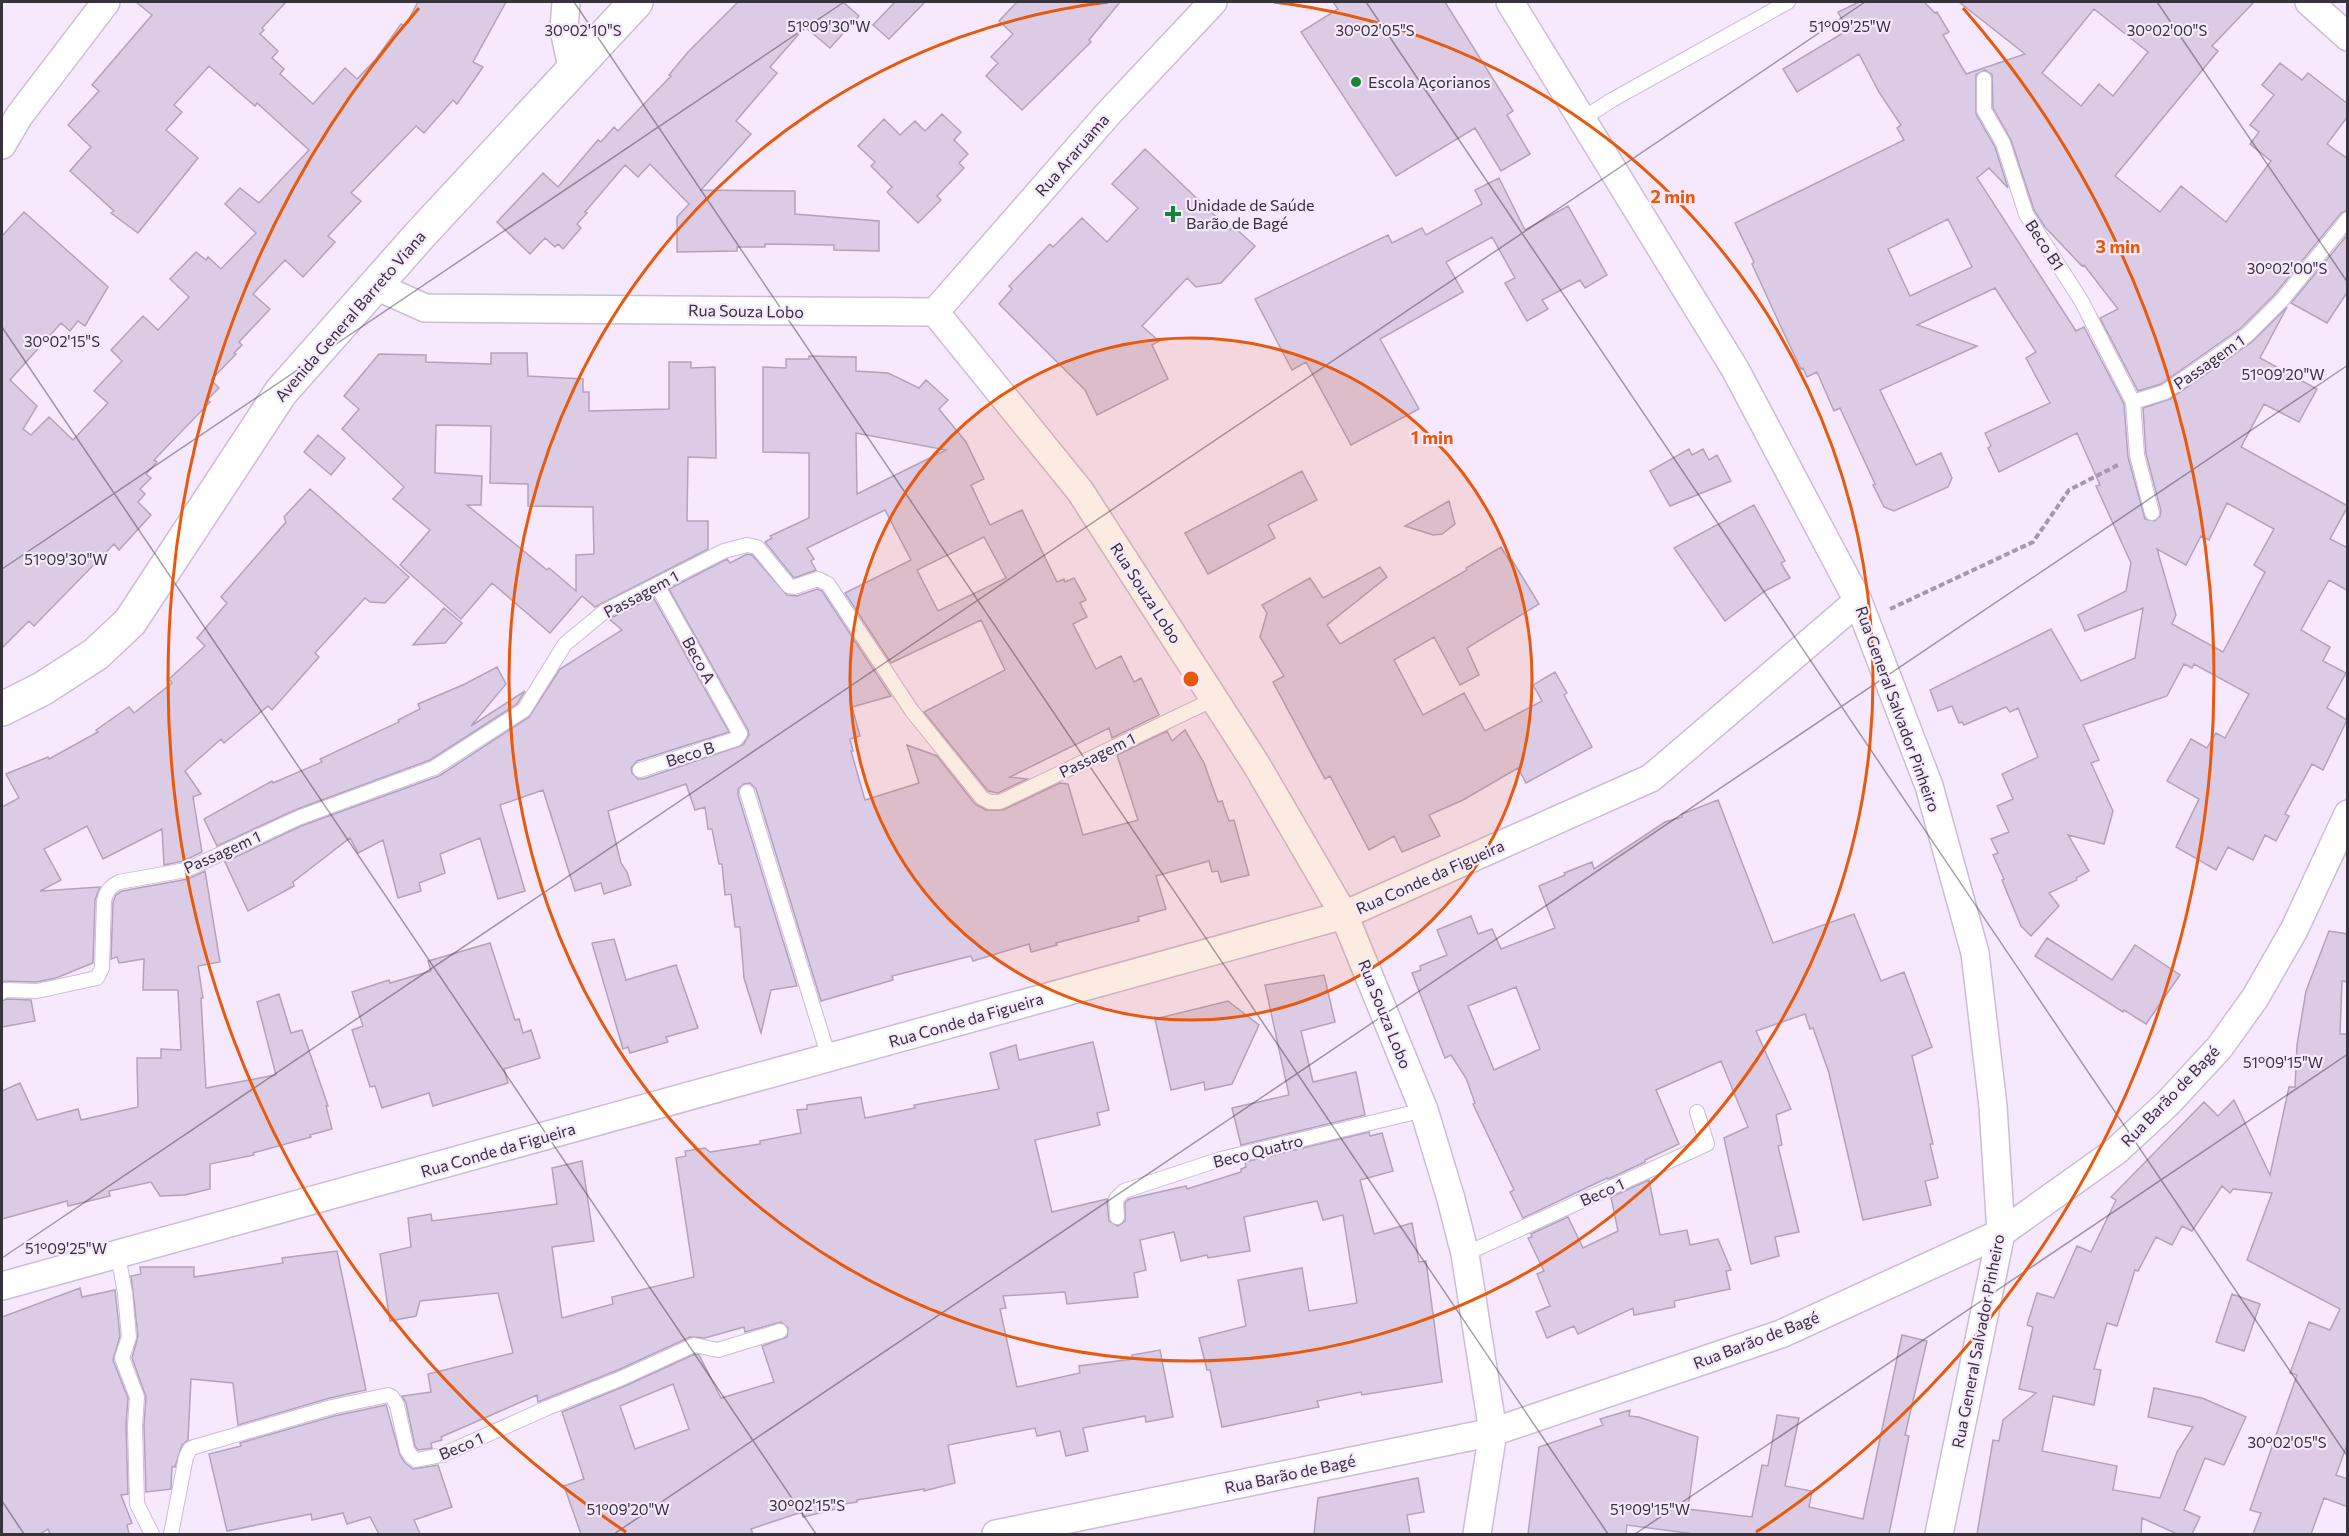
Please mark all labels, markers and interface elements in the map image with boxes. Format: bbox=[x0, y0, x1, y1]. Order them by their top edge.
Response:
text: 51°09'30"W bbox=[787, 17, 871, 35]
text: 51°09'25"W bbox=[1809, 17, 1891, 35]
text: 30°02'10"S bbox=[544, 21, 622, 39]
text: 30°02'05"S bbox=[1335, 21, 1415, 39]
text: 30°02'00"S bbox=[2127, 21, 2207, 39]
place label: Escola Açorianos bbox=[1368, 72, 1491, 91]
marker: Escola Açorianos bbox=[1349, 75, 1363, 89]
street label: Rua Araruama bbox=[1031, 110, 1112, 200]
text: 2 min bbox=[1651, 185, 1695, 207]
place label: Unidade de Saúde Barão de Bagé bbox=[1186, 195, 1314, 232]
marker: Unidade de Saúde Barão de Bagé bbox=[1164, 205, 1182, 223]
street label: Beco B1 bbox=[2022, 216, 2069, 274]
street label: Avenida General Barreto Viana bbox=[270, 226, 429, 405]
text: 3 min bbox=[2095, 235, 2141, 257]
text: 30°02'00"S bbox=[2247, 259, 2327, 277]
street label: Rua Souza Lobo bbox=[688, 300, 804, 321]
street label: Passagem 1 bbox=[2170, 330, 2248, 393]
text: 30°02'15"S bbox=[24, 332, 100, 350]
text: 51°09'20"W bbox=[2241, 365, 2325, 383]
text: 1 min bbox=[1411, 426, 1453, 448]
street label: Rua Souza Lobo bbox=[1107, 539, 1186, 647]
text: 51°09'30"W bbox=[24, 550, 108, 568]
street label: Passagem 1 bbox=[600, 566, 681, 621]
street label: Rua General Salvador Pinheiro bbox=[1852, 603, 1945, 814]
street label: Beco A bbox=[679, 633, 720, 686]
centre of rings bbox=[1181, 669, 1201, 689]
street label: Passagem 1 bbox=[1056, 728, 1138, 781]
street label: Beco B bbox=[663, 737, 716, 770]
street label: Passagem 1 bbox=[180, 826, 263, 877]
street label: Rua Conde da Figueira bbox=[1353, 835, 1507, 918]
street label: Rua Souza Lobo bbox=[1355, 956, 1416, 1071]
street label: Rua Conde da Figueira bbox=[886, 988, 1045, 1051]
street label: Rua Barão de Bagé bbox=[2117, 1041, 2223, 1150]
text: 51°09'15"W bbox=[2243, 1053, 2323, 1071]
street label: Rua Conde da Figueira bbox=[418, 1118, 577, 1181]
street label: Beco Quatro bbox=[1211, 1130, 1305, 1171]
street label: Beco 1 bbox=[1577, 1173, 1627, 1210]
street label: Rua General Salvador Pinheiro bbox=[1947, 1232, 2008, 1450]
text: 51°09'25"W bbox=[25, 1239, 107, 1257]
street label: Rua Barão de Bagé bbox=[1690, 1307, 1821, 1372]
street label: Beco 1 bbox=[436, 1428, 486, 1463]
text: 30°02'05"S bbox=[2247, 1433, 2327, 1451]
street label: Rua Barão de Bagé bbox=[1223, 1450, 1357, 1497]
text: 30°02'15"S bbox=[769, 1496, 845, 1514]
text: 51°09'20"W bbox=[586, 1500, 670, 1518]
text: 51°09'15"W bbox=[1610, 1500, 1690, 1518]

